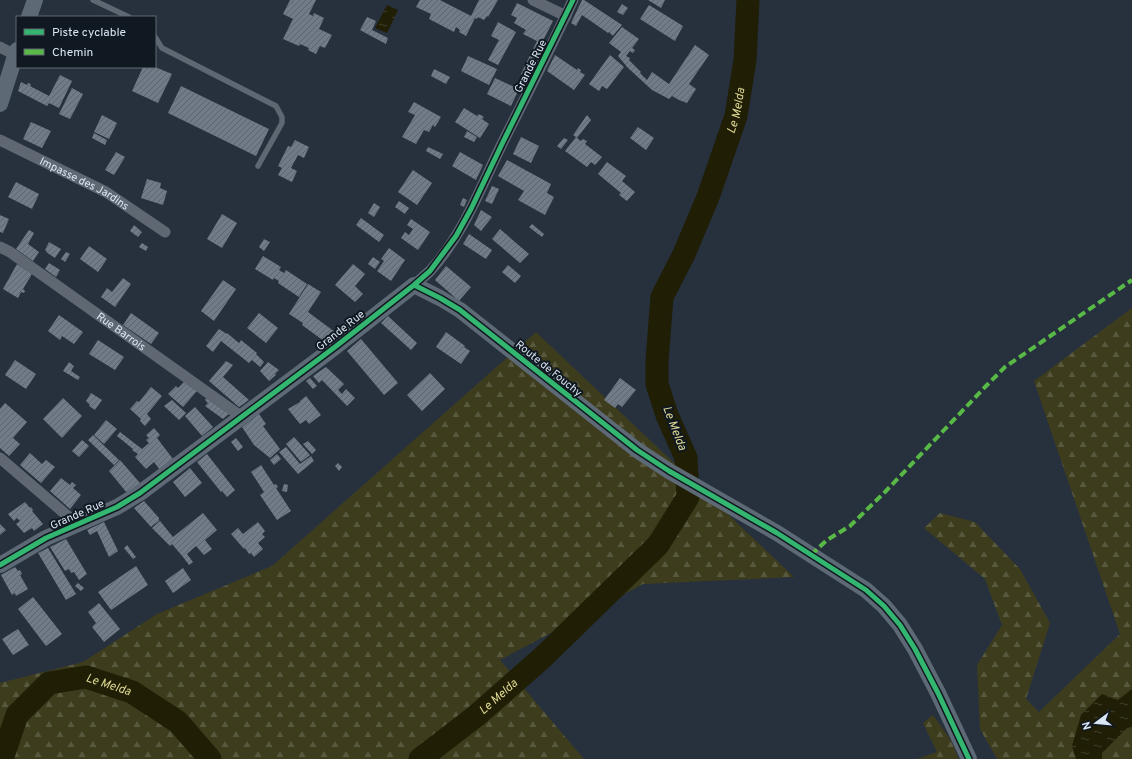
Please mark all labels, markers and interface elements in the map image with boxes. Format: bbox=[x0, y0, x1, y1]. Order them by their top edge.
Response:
legend bbox=[16, 16, 156, 68]
text: Piste cyclable bbox=[52, 25, 126, 41]
street label: Grande Rue bbox=[512, 37, 550, 95]
text: Chemin bbox=[52, 45, 93, 61]
water label: Le Melda bbox=[724, 86, 750, 136]
street label: Impasse des Jardins bbox=[37, 155, 131, 214]
street label: Grande Rue bbox=[314, 307, 368, 354]
street label: Rue Barrois bbox=[93, 310, 148, 354]
street label: Route de Fouchy bbox=[512, 338, 585, 400]
water label: Le Melda bbox=[658, 404, 690, 454]
street label: Grande Rue bbox=[48, 497, 107, 533]
water label: Le Melda bbox=[84, 670, 134, 700]
water label: Le Melda bbox=[476, 675, 522, 719]
north arrow bbox=[1076, 703, 1116, 743]
text: N bbox=[1080, 720, 1095, 731]

